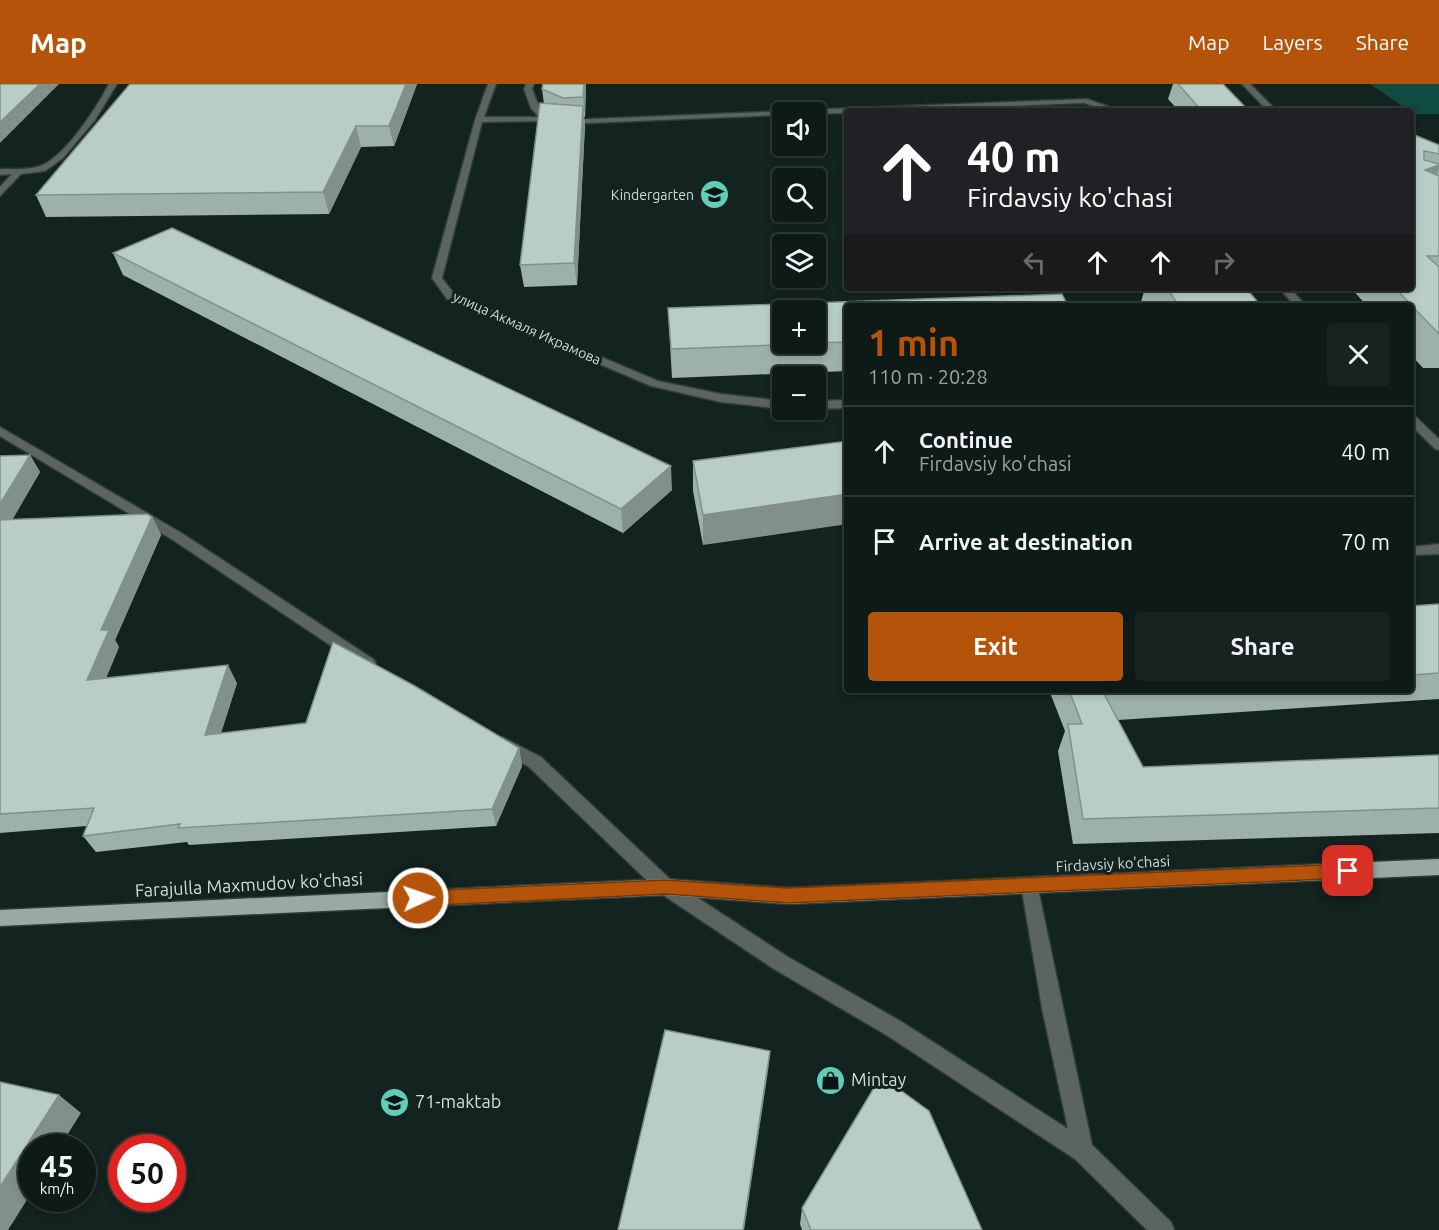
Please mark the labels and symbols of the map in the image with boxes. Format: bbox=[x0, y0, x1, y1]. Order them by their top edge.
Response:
school or university icon: Kindergarten bbox=[699, 179, 731, 211]
place label: Kindergarten bbox=[611, 187, 694, 203]
street label: улица Акмаля Икрамова bbox=[451, 288, 603, 368]
pin bbox=[1322, 845, 1373, 896]
street label: Firdavsiy ko'chasi bbox=[1055, 852, 1171, 875]
position arrow bbox=[386, 866, 450, 930]
street label: Farajulla Maxmudov ko'chasi bbox=[134, 868, 364, 900]
shop icon: Mintay bbox=[814, 1064, 846, 1096]
place label: Mintay bbox=[851, 1069, 907, 1089]
school or university icon: 71-maktab bbox=[378, 1086, 410, 1118]
place label: 71-maktab bbox=[415, 1091, 501, 1111]
speed limit sign: 50 bbox=[108, 1134, 186, 1212]

